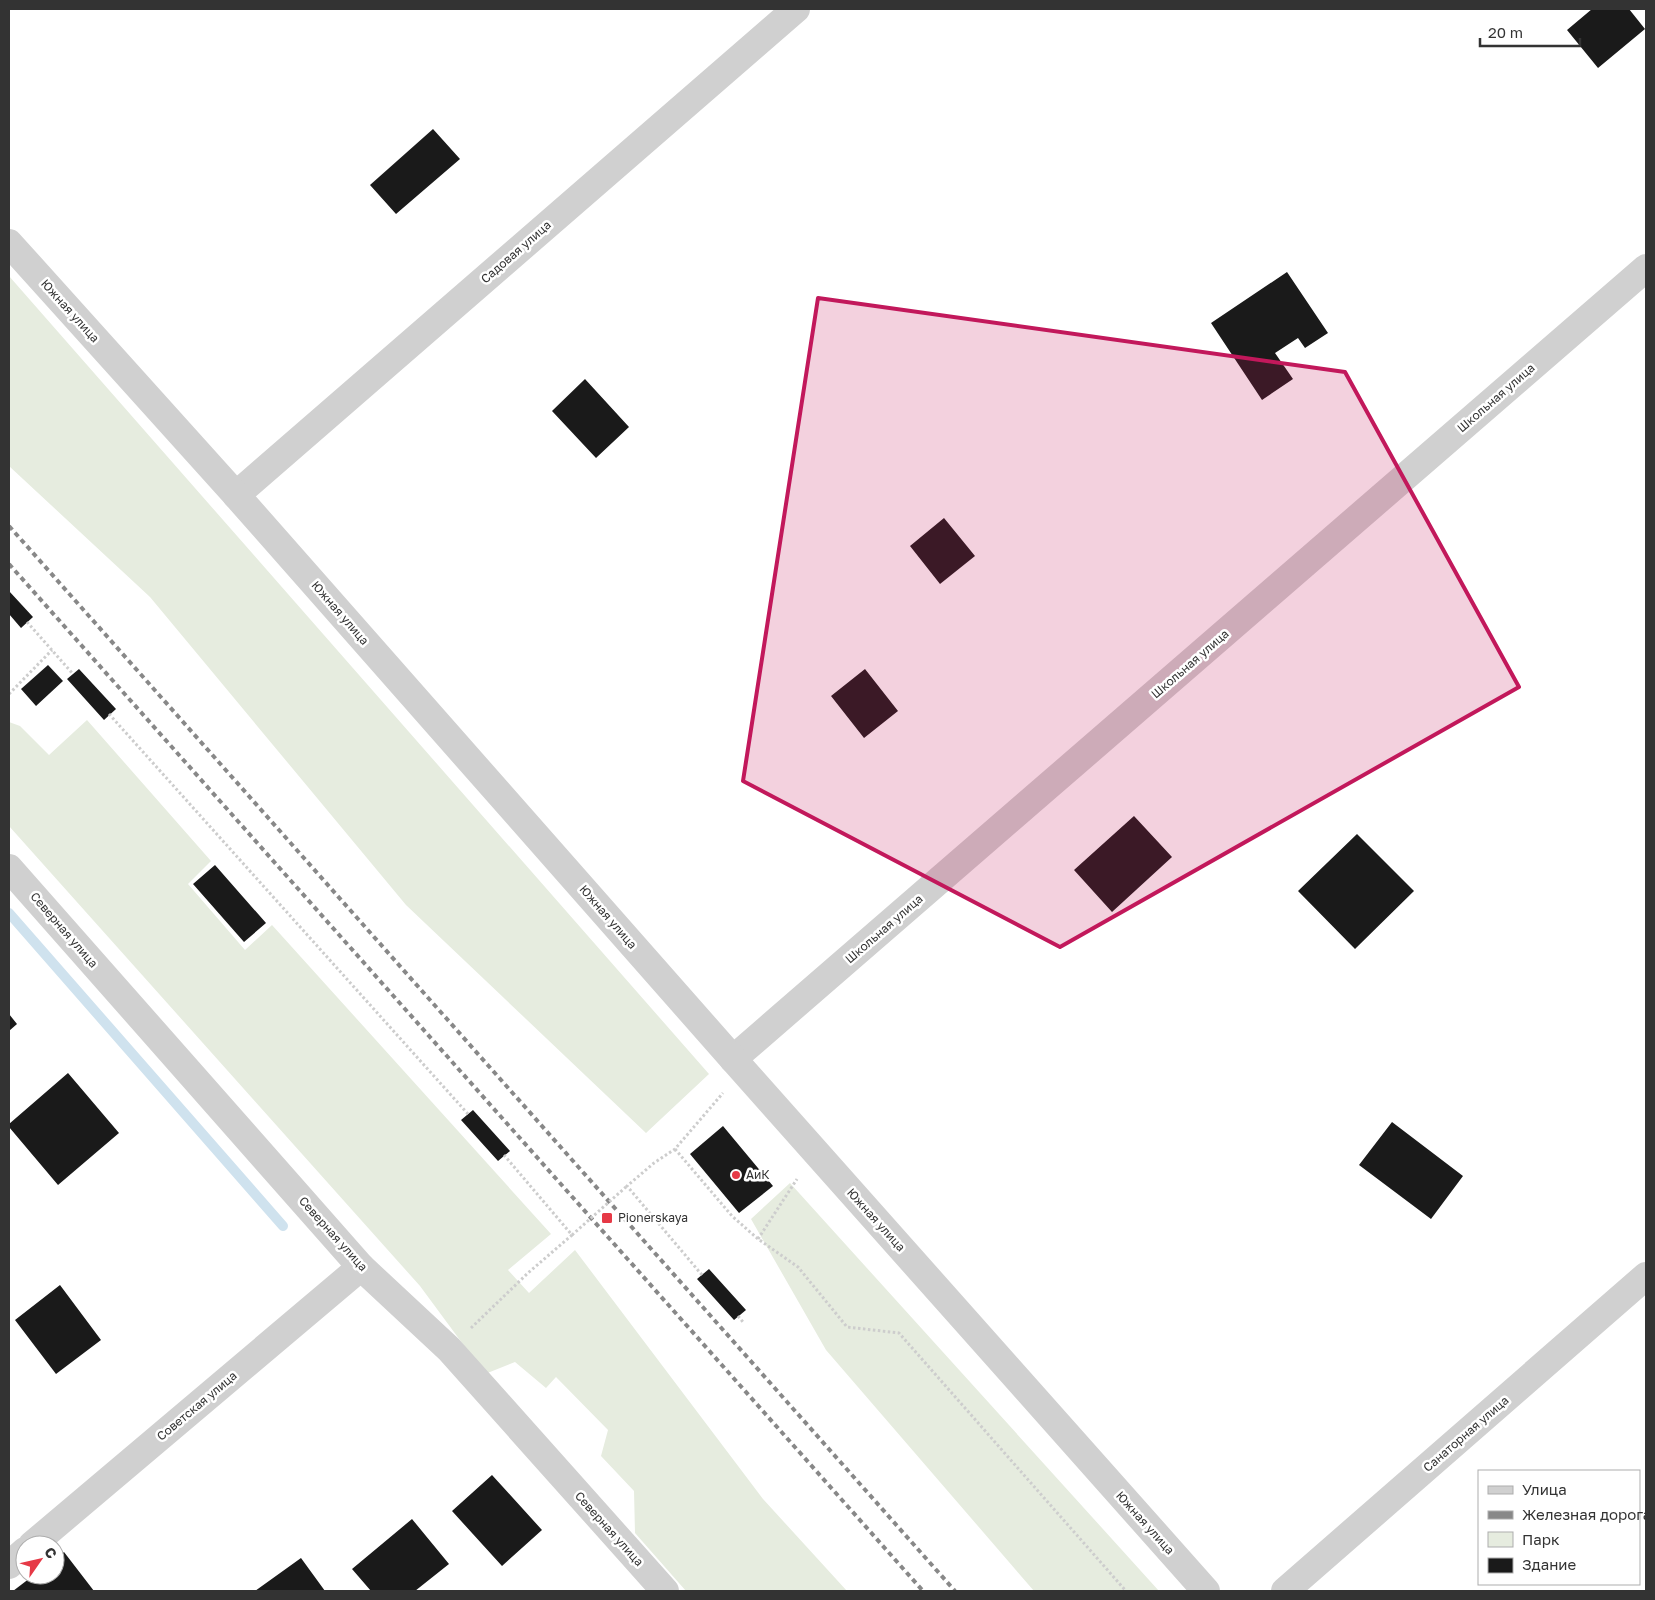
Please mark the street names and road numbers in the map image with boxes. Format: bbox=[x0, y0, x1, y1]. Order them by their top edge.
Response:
street label: Садовая улица bbox=[478, 217, 554, 286]
street label: Южная улица bbox=[38, 276, 103, 345]
street label: Школьная улица bbox=[1454, 360, 1538, 435]
street label: Южная улица bbox=[308, 578, 372, 648]
street label: Школьная улица bbox=[1148, 626, 1232, 701]
street label: Южная улица bbox=[576, 882, 640, 952]
street label: Северная улица bbox=[27, 889, 101, 971]
street label: Школьная улица bbox=[842, 891, 926, 966]
street label: Южная улица bbox=[844, 1185, 909, 1254]
street label: Северная улица bbox=[296, 1193, 371, 1274]
street label: Советская улица bbox=[154, 1368, 240, 1443]
street label: Санаторная улица bbox=[1420, 1392, 1511, 1475]
street label: Северная улица bbox=[572, 1488, 647, 1569]
street label: Южная улица bbox=[1113, 1488, 1178, 1557]

